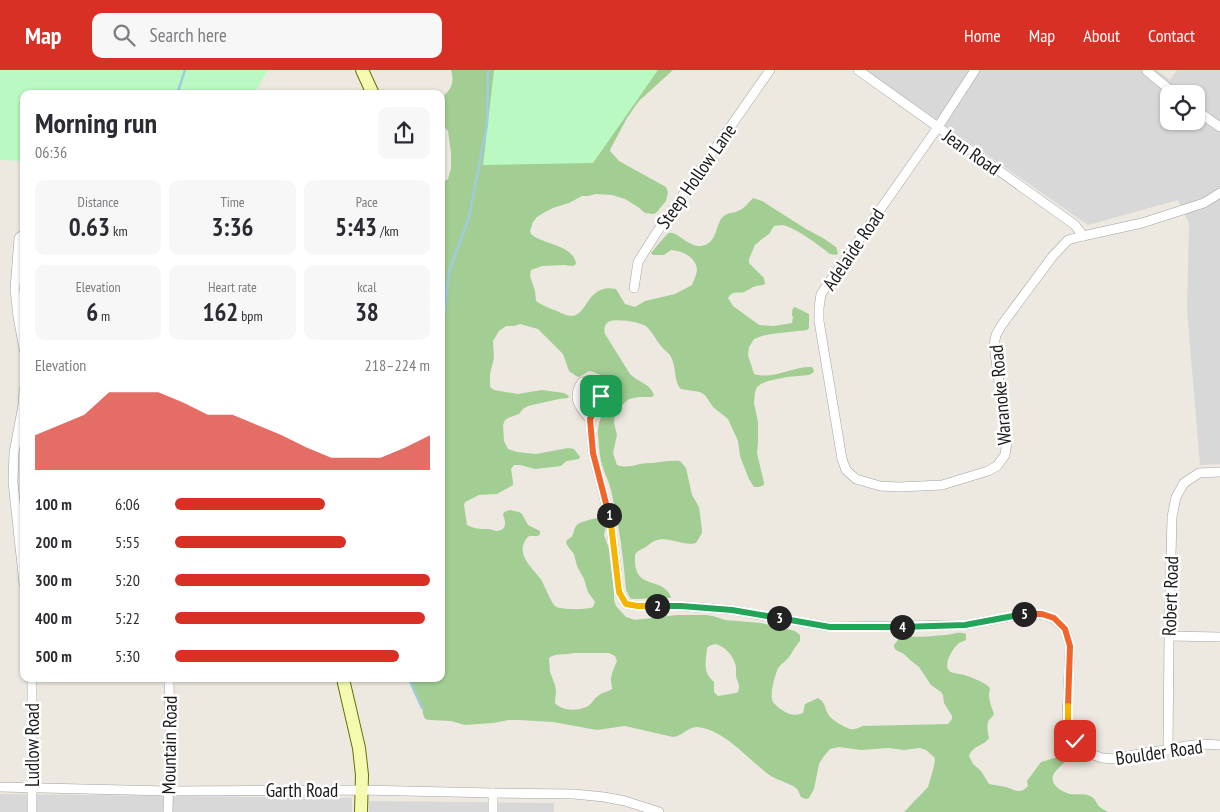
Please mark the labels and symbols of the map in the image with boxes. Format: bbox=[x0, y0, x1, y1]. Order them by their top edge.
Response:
street label: Steep Hollow Lane bbox=[651, 119, 741, 233]
street label: Jean Road bbox=[938, 123, 1005, 180]
street label: Adelaide Road bbox=[817, 203, 889, 295]
street label: Waranoke Road bbox=[984, 344, 1016, 446]
pin bbox=[580, 375, 622, 417]
pin: 1 bbox=[596, 502, 622, 528]
street label: Robert Road bbox=[1157, 556, 1183, 636]
pin: 2 bbox=[644, 594, 670, 618]
pin: 5 bbox=[1012, 602, 1036, 626]
pin: 3 bbox=[766, 606, 792, 630]
pin: 4 bbox=[890, 614, 914, 640]
street label: Mountain Road bbox=[156, 695, 182, 795]
street label: Ludlow Road bbox=[20, 703, 44, 787]
pin bbox=[1054, 720, 1096, 762]
street label: Boulder Road bbox=[1114, 734, 1204, 770]
street label: Garth Road bbox=[266, 778, 338, 802]

